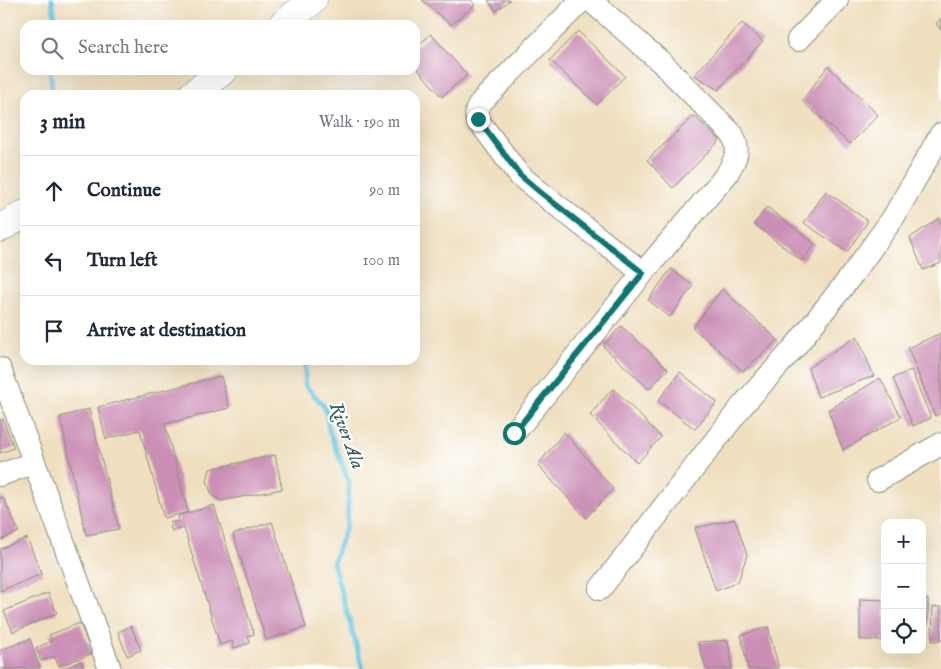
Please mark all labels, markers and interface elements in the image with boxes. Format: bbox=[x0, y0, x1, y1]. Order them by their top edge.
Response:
search box bbox=[20, 20, 420, 75]
icon: search bbox=[38, 34, 66, 62]
text: Search here bbox=[78, 36, 169, 60]
route end bbox=[467, 108, 490, 131]
text: 3 min bbox=[40, 109, 85, 136]
text: Walk · 190 m bbox=[319, 113, 400, 133]
icon: ahead bbox=[40, 177, 68, 205]
text: Continue bbox=[87, 179, 161, 203]
text: 90 m bbox=[369, 181, 400, 201]
icon: left bbox=[40, 247, 68, 275]
text: Turn left bbox=[87, 249, 158, 273]
text: 100 m bbox=[363, 251, 400, 271]
icon: arrive bbox=[40, 317, 68, 345]
text: Arrive at destination bbox=[87, 319, 246, 343]
water label: River Ala bbox=[323, 399, 369, 473]
route start bbox=[503, 422, 526, 445]
map controls bbox=[881, 519, 926, 654]
button: + bbox=[881, 519, 926, 564]
button: − bbox=[881, 564, 926, 609]
button: locate bbox=[881, 609, 926, 654]

